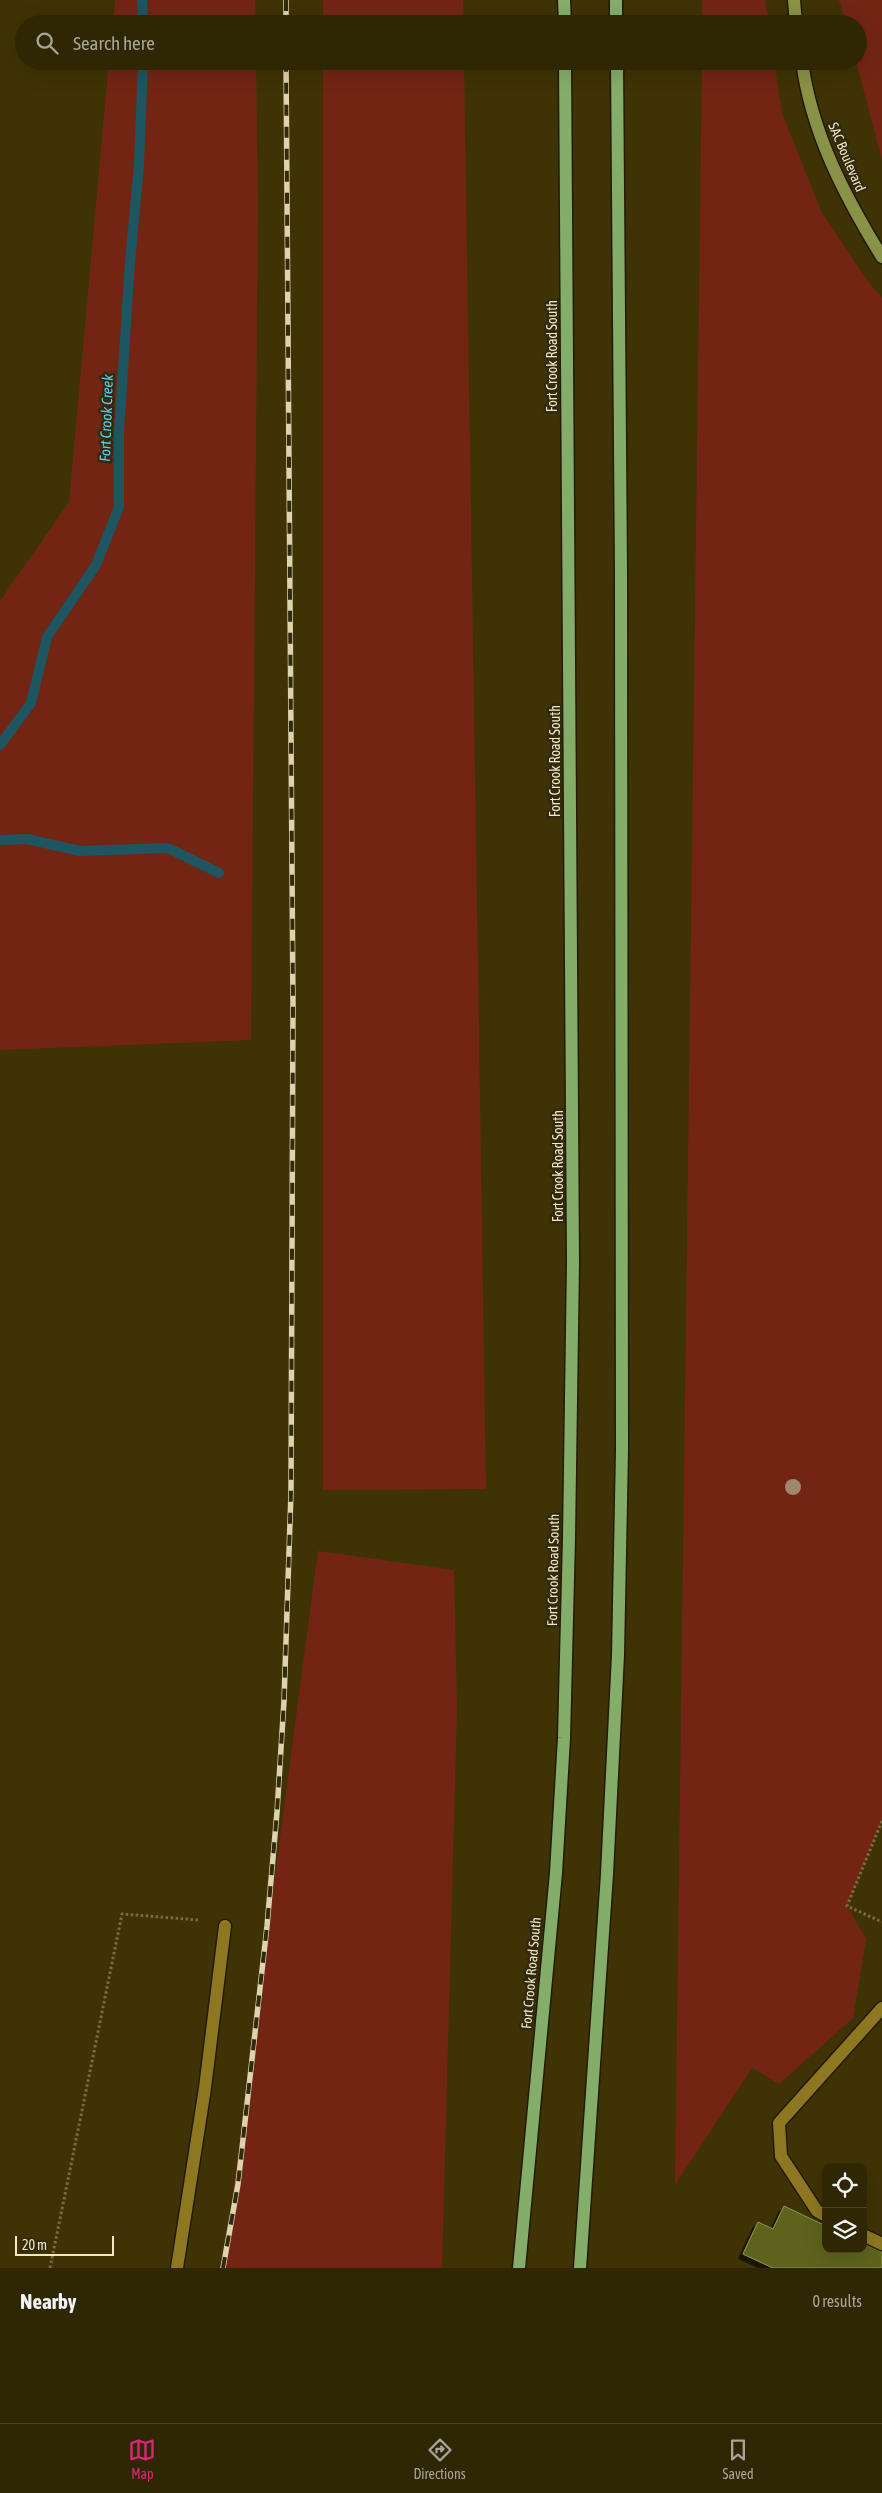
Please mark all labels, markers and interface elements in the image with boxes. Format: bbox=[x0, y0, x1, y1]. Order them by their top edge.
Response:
search box bbox=[15, 15, 867, 70]
icon: search bbox=[33, 29, 61, 57]
text: Search here bbox=[73, 32, 155, 54]
street label: SAC Boulevard bbox=[825, 120, 869, 194]
street label: Fort Crook Road South bbox=[544, 300, 560, 412]
water label: Fort Crook Creek bbox=[96, 374, 116, 462]
street label: Fort Crook Road South bbox=[547, 705, 563, 817]
street label: Fort Crook Road South bbox=[550, 1110, 566, 1222]
street label: Fort Crook Road South bbox=[544, 1514, 562, 1626]
street label: Fort Crook Road South bbox=[518, 1916, 544, 2030]
map controls bbox=[822, 2163, 867, 2253]
button: locate bbox=[822, 2163, 867, 2208]
button: layers bbox=[822, 2208, 867, 2253]
scale bar bbox=[15, 2233, 114, 2256]
text: 20 m bbox=[22, 2237, 47, 2253]
text: Nearby bbox=[20, 2289, 76, 2313]
text: 0 results bbox=[812, 2292, 862, 2310]
tab: Map bbox=[128, 2436, 156, 2482]
tab: Directions bbox=[413, 2436, 466, 2482]
tab: Saved bbox=[723, 2436, 754, 2482]

